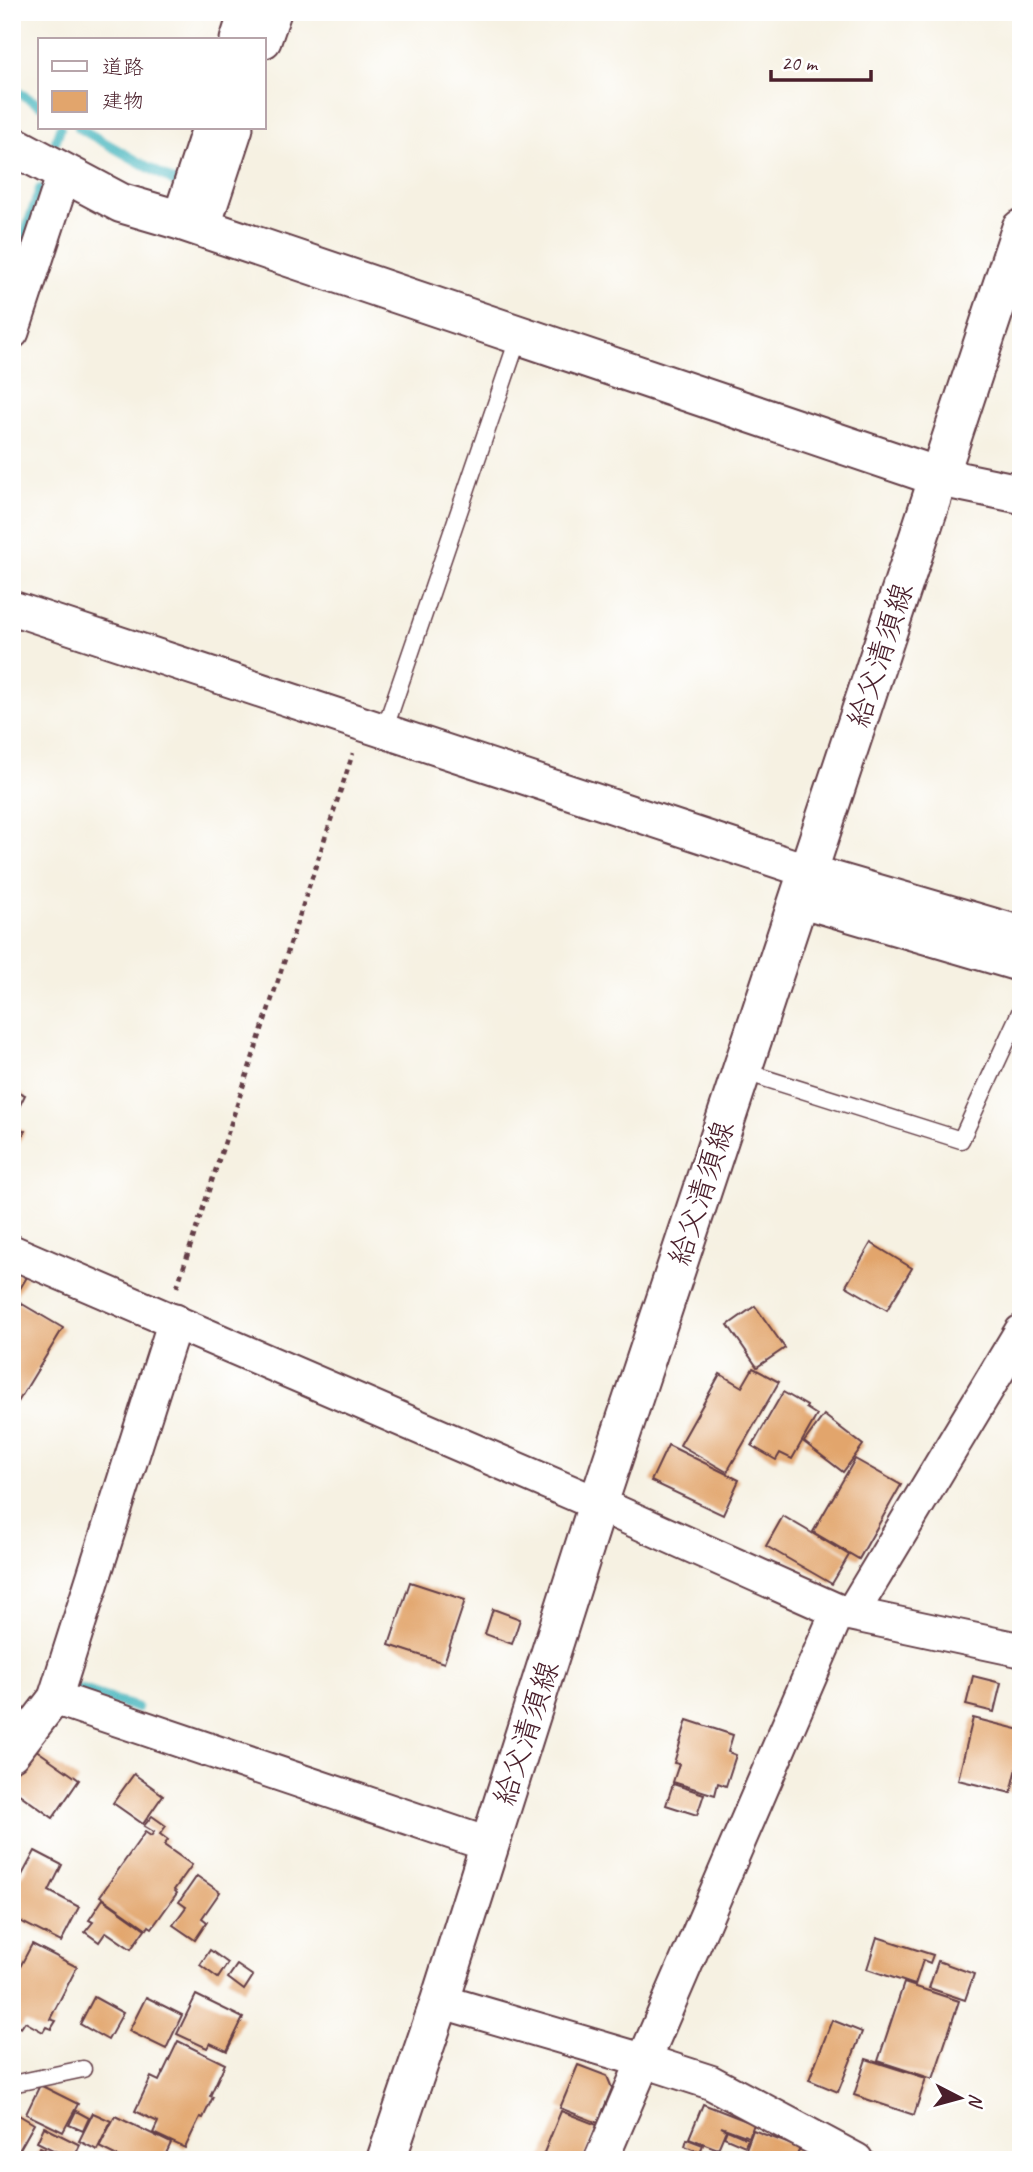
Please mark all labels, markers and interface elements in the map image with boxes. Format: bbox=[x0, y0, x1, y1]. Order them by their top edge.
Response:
legend bbox=[38, 38, 266, 130]
scale bar bbox=[771, 38, 870, 82]
text: 20 m bbox=[781, 50, 819, 76]
text: 道路 bbox=[102, 54, 144, 80]
text: 建物 bbox=[102, 88, 144, 114]
street label: 給父清須線 bbox=[839, 578, 921, 732]
street label: 給父清須線 bbox=[660, 1116, 742, 1270]
street label: 給父清須線 bbox=[485, 1656, 567, 1810]
north arrow bbox=[925, 2064, 995, 2134]
text: N bbox=[963, 2093, 988, 2110]

